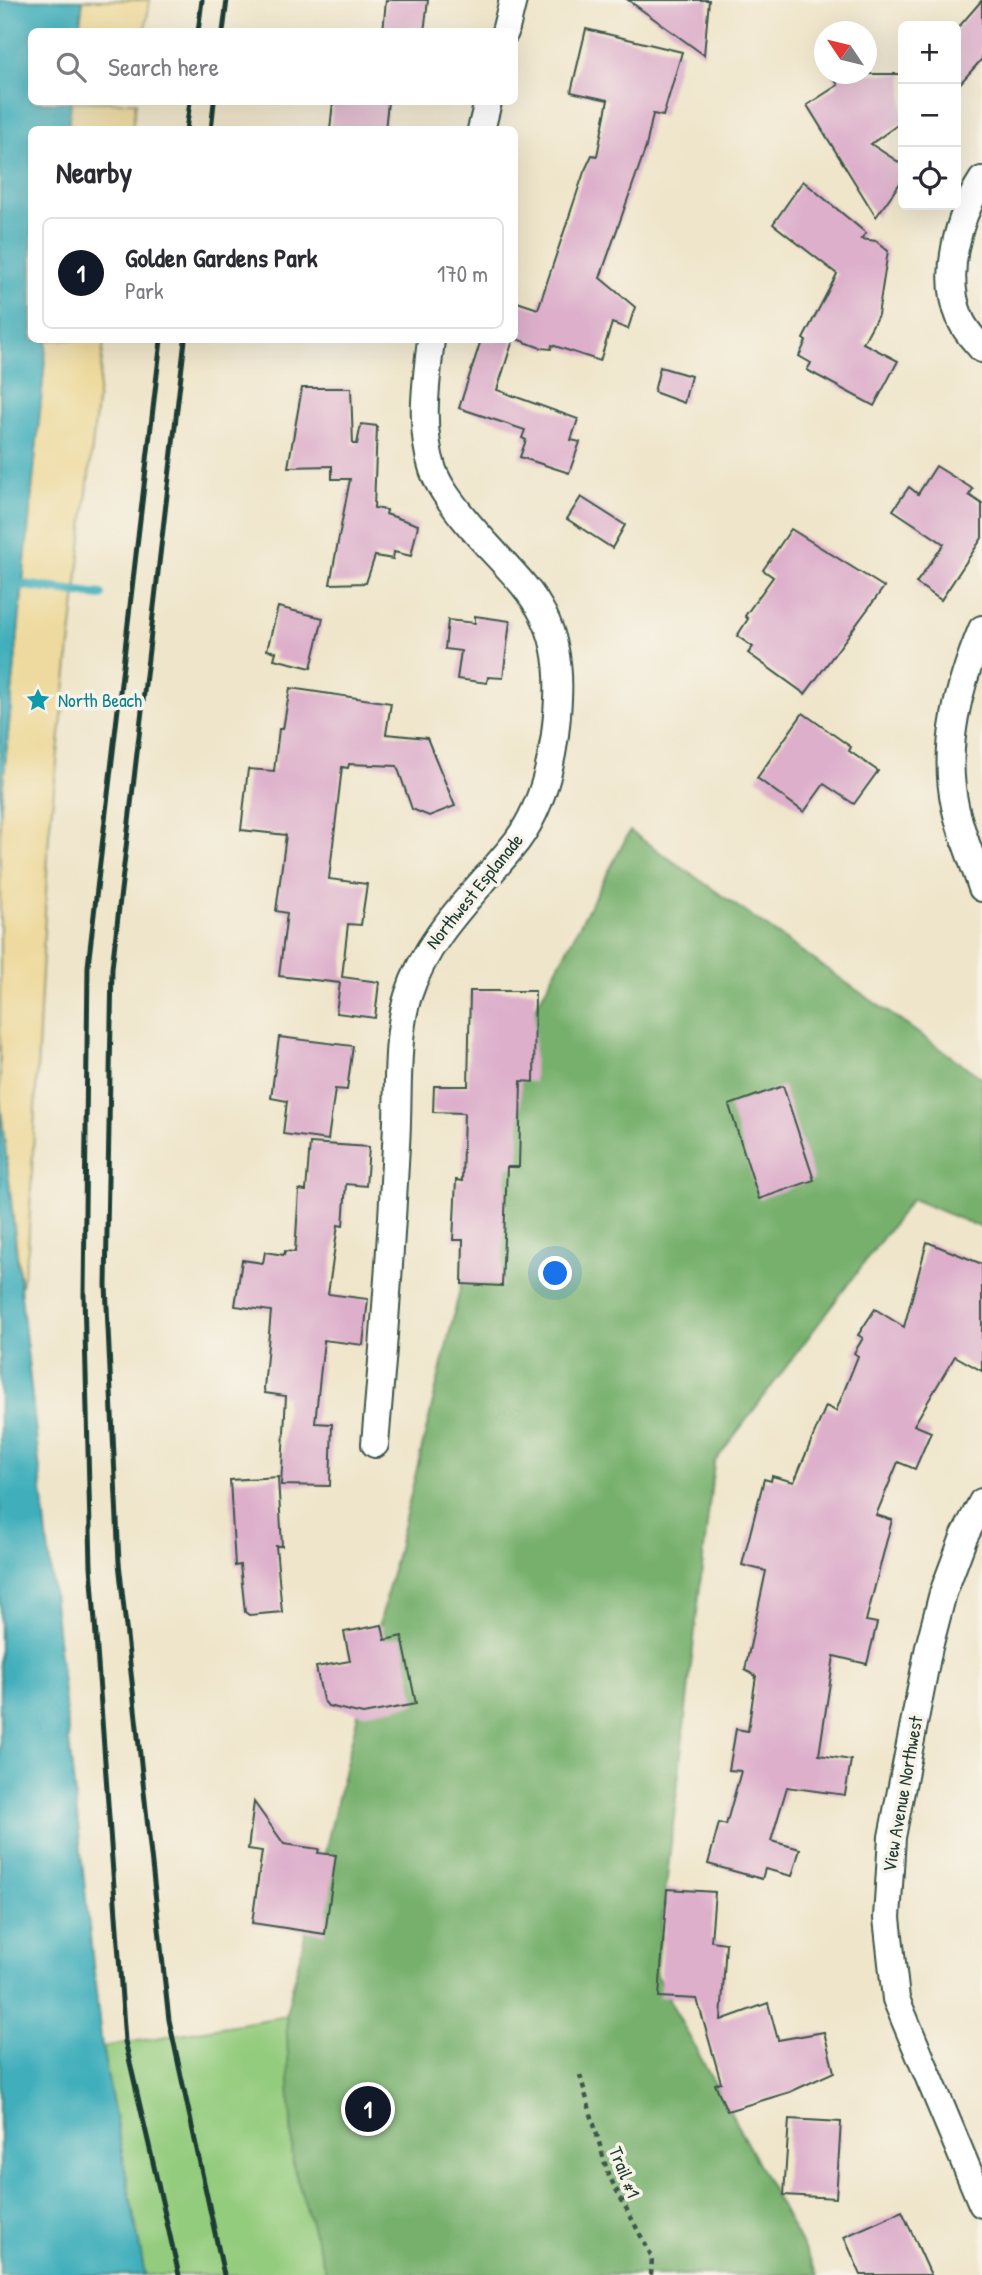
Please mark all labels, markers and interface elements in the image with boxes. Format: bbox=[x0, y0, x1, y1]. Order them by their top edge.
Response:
north arrow bbox=[814, 21, 877, 84]
map controls bbox=[898, 21, 961, 210]
button: + bbox=[898, 21, 961, 84]
search box bbox=[28, 28, 518, 105]
icon: search bbox=[52, 48, 90, 86]
text: Search here bbox=[108, 49, 219, 84]
button: − bbox=[898, 84, 961, 147]
button: locate bbox=[898, 147, 961, 210]
text: Nearby bbox=[56, 152, 132, 192]
text: Golden Gardens Park bbox=[125, 240, 318, 275]
text: 1 bbox=[77, 258, 85, 289]
text: 170 m bbox=[437, 258, 488, 289]
text: Park bbox=[125, 275, 163, 306]
place icon: North Beach bbox=[24, 686, 52, 714]
place label: North Beach bbox=[58, 687, 142, 713]
street label: Northwest Esplanade bbox=[419, 827, 529, 954]
your location bbox=[538, 1256, 572, 1290]
street label: View Avenue Northwest bbox=[875, 1713, 929, 1874]
pin: 1 bbox=[345, 2083, 391, 2135]
street label: Trail #1 bbox=[603, 2143, 647, 2201]

